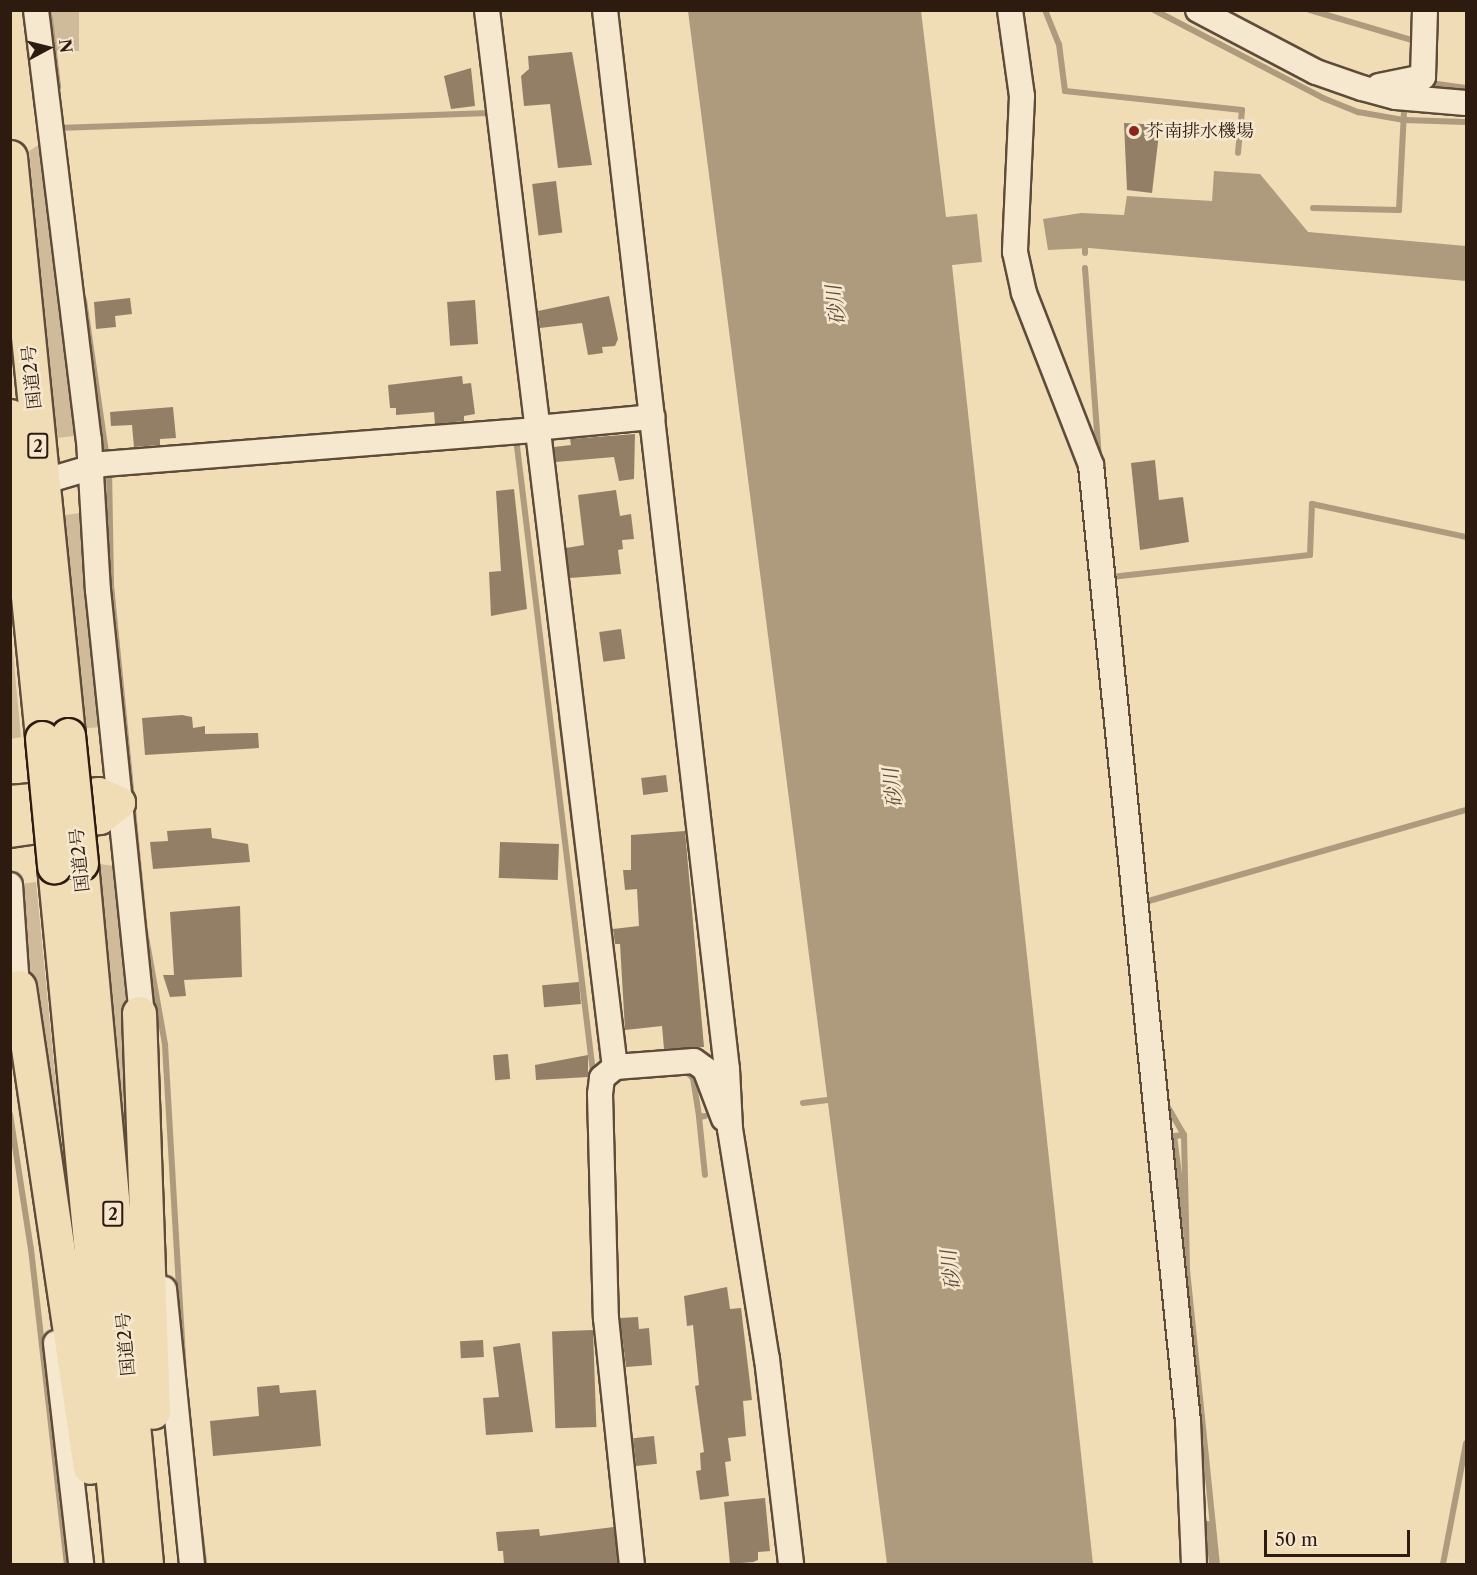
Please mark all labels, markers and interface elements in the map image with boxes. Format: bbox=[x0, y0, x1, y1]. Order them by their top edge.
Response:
north arrow bbox=[18, 18, 78, 78]
text: N bbox=[55, 38, 77, 54]
place label: 芥南排水機場 bbox=[1146, 120, 1254, 142]
marker: 芥南排水機場 bbox=[1127, 124, 1141, 138]
water label: 砂川 bbox=[822, 284, 850, 326]
street label: 国道2号 bbox=[18, 344, 46, 410]
road number: 2 bbox=[26, 433, 50, 459]
water label: 砂川 bbox=[879, 767, 907, 809]
street label: 国道2号 bbox=[66, 827, 94, 893]
road number: 2 bbox=[101, 1201, 125, 1227]
water label: 砂川 bbox=[937, 1249, 965, 1291]
street label: 国道2号 bbox=[112, 1311, 140, 1377]
scale bar bbox=[1267, 1518, 1412, 1556]
text: 50 m bbox=[1275, 1529, 1318, 1551]

